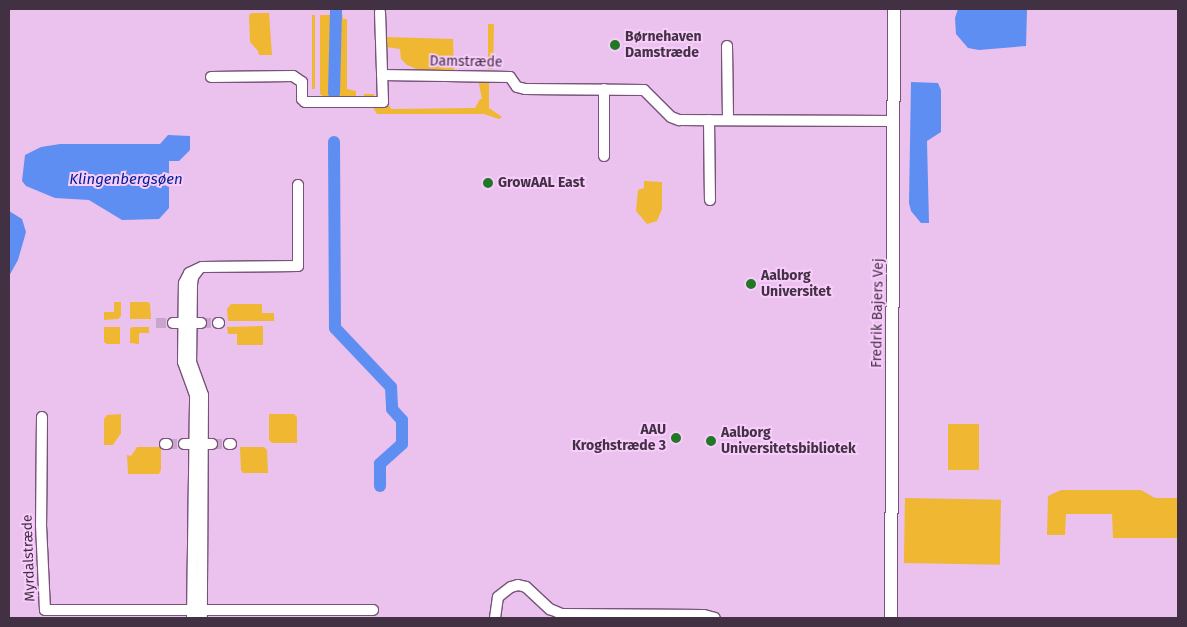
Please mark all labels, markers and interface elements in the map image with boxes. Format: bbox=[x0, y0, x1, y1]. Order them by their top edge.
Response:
place label: Børnehaven Damstræde bbox=[625, 29, 702, 62]
marker: Børnehaven Damstræde bbox=[609, 39, 621, 51]
street label: Damstræde bbox=[429, 53, 503, 71]
water label: Klingenbergsøen bbox=[69, 171, 183, 189]
place label: GrowAAL East bbox=[498, 175, 585, 191]
marker: GrowAAL East bbox=[482, 177, 494, 189]
street label: Fredrik Bajers Vej bbox=[869, 258, 887, 368]
place label: Aalborg Universitet bbox=[761, 268, 831, 300]
marker: Aalborg Universitet bbox=[745, 278, 757, 290]
place label: AAU Kroghstræde 3 bbox=[572, 422, 666, 454]
place label: Aalborg Universitetsbibliotek bbox=[721, 425, 856, 458]
marker: AAU Kroghstræde 3 bbox=[670, 432, 682, 444]
marker: Aalborg Universitetsbibliotek bbox=[705, 435, 717, 447]
street label: Myrdalstræde bbox=[19, 514, 39, 602]

